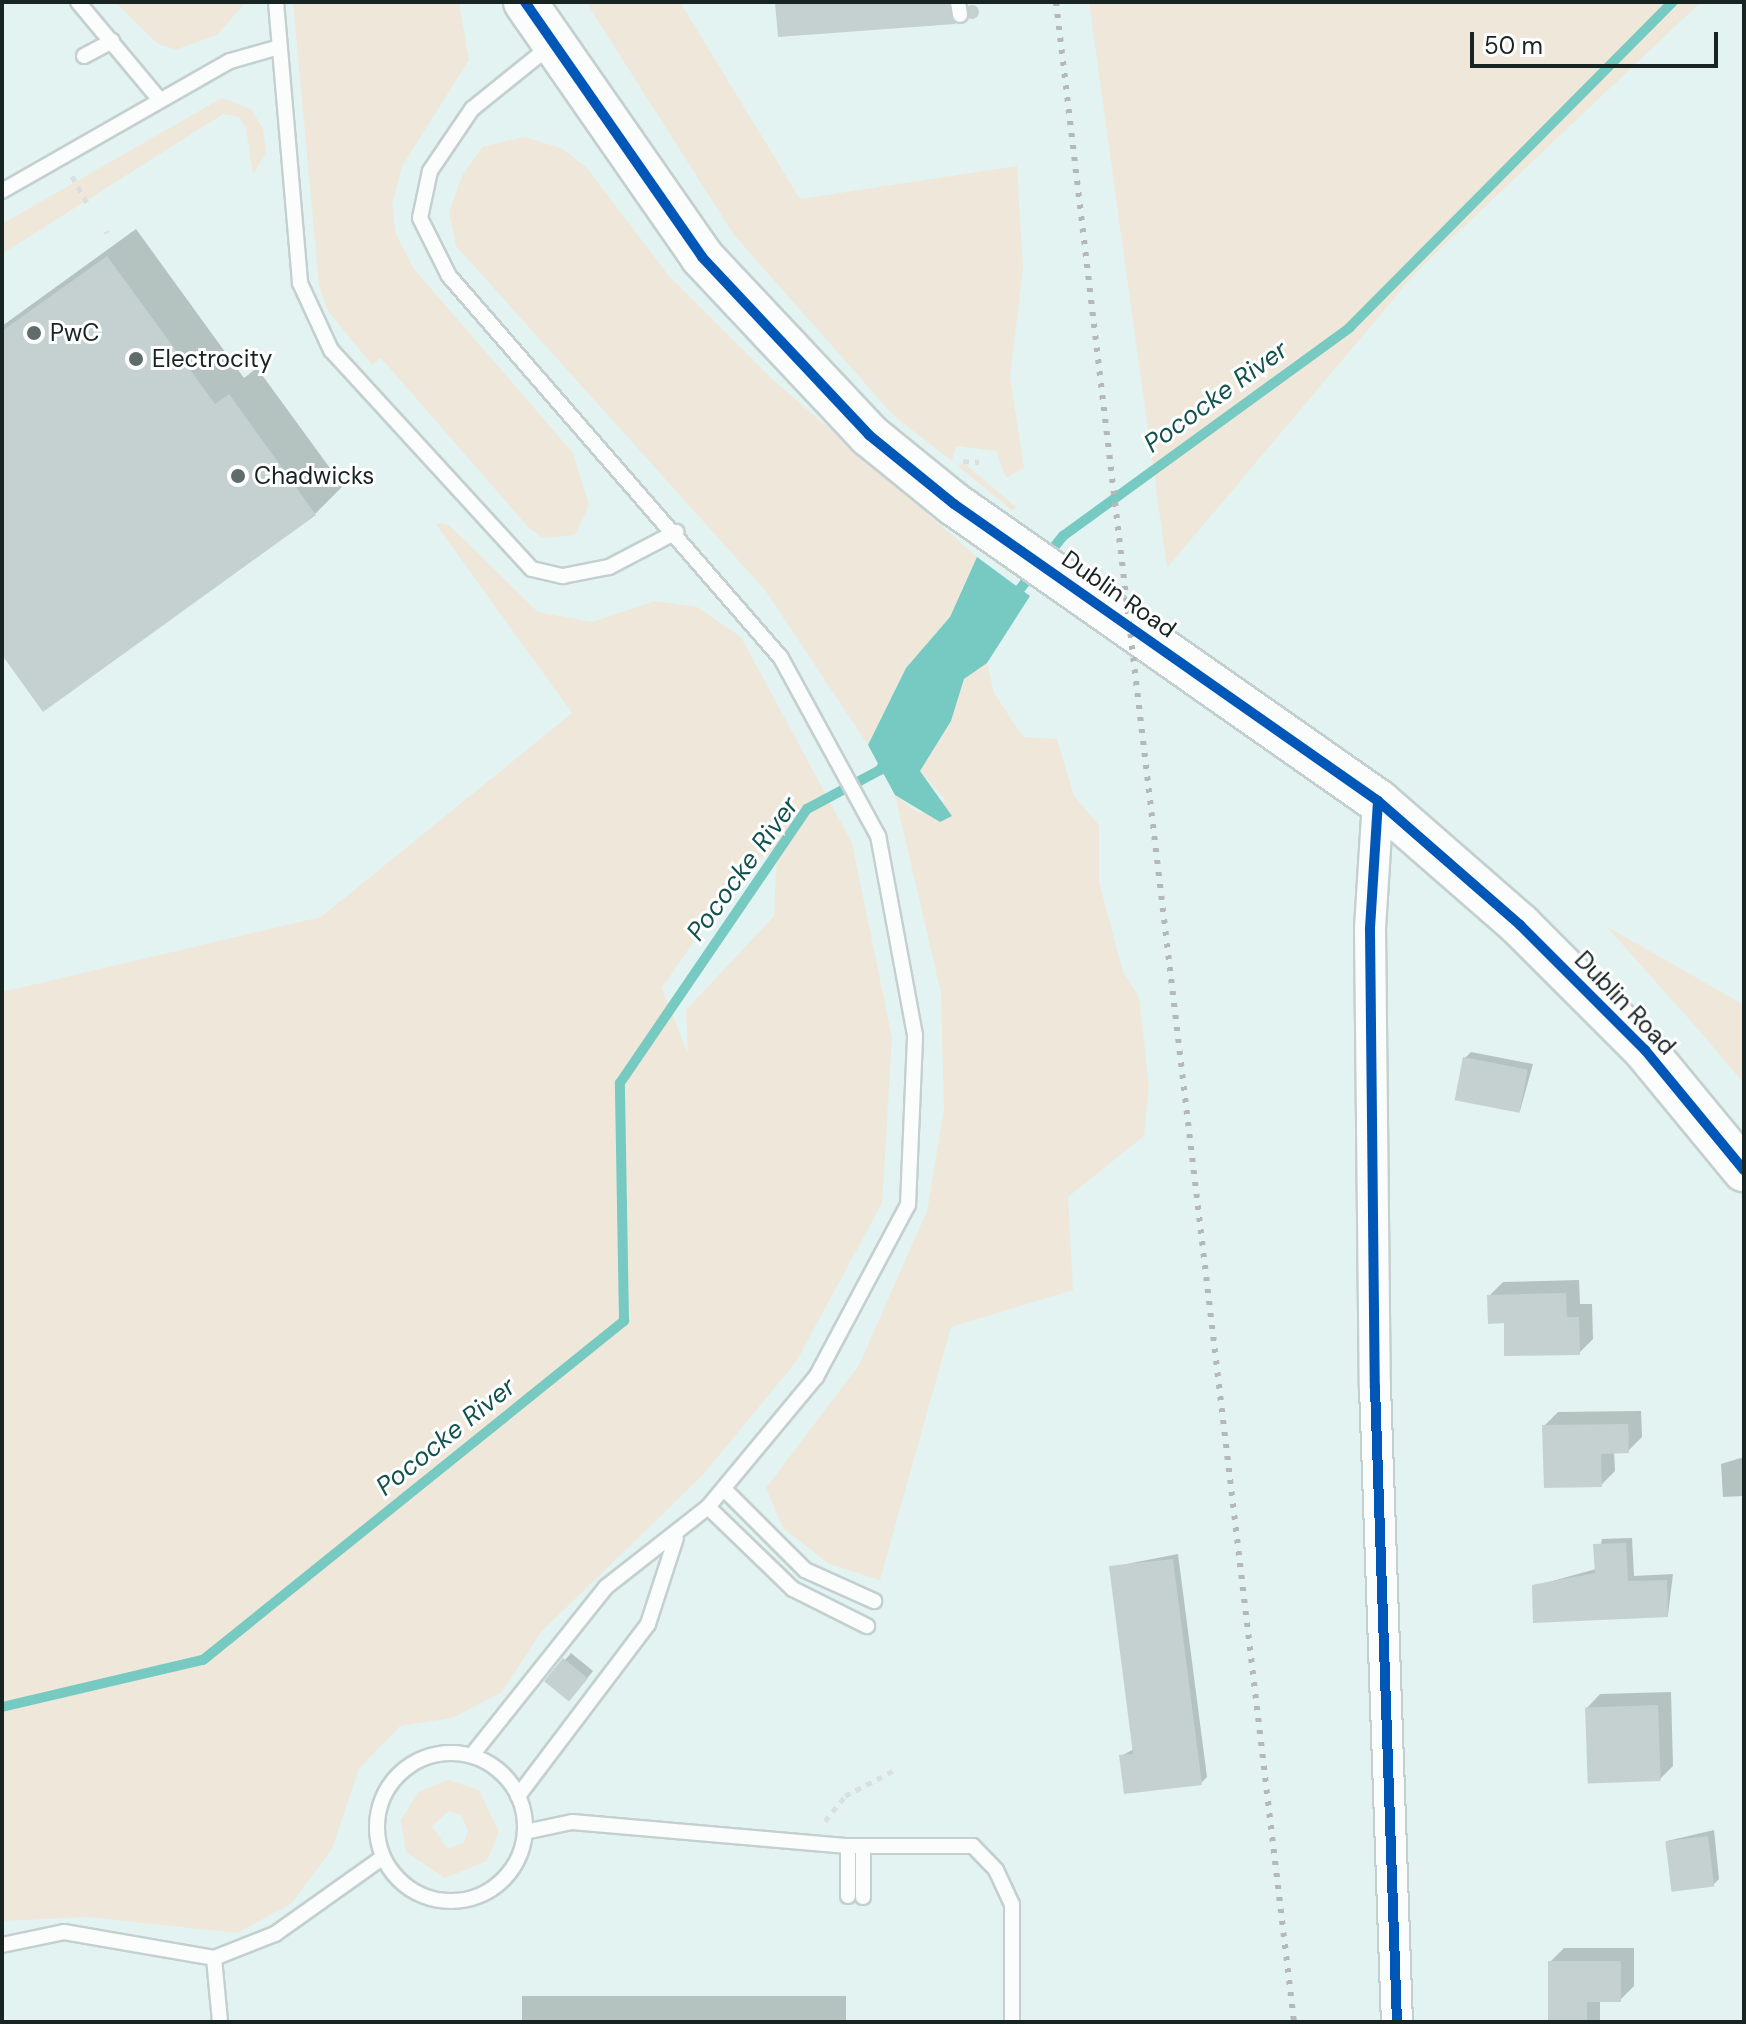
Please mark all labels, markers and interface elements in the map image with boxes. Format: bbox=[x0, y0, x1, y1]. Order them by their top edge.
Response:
scale bar bbox=[1474, 16, 1722, 66]
text: 50 m bbox=[1484, 30, 1543, 61]
place label: PwC bbox=[50, 319, 99, 347]
marker: PwC bbox=[25, 324, 43, 342]
water label: Pococke River bbox=[1138, 334, 1294, 460]
place label: Electrocity bbox=[152, 345, 272, 373]
marker: Electrocity bbox=[127, 350, 145, 368]
place label: Chadwicks bbox=[254, 462, 374, 490]
marker: Chadwicks bbox=[229, 467, 247, 485]
street label: Dublin Road bbox=[1056, 544, 1182, 644]
water label: Pococke River bbox=[680, 791, 806, 947]
street label: Dublin Road bbox=[1569, 945, 1681, 1061]
water label: Pococke River bbox=[370, 1371, 522, 1503]

